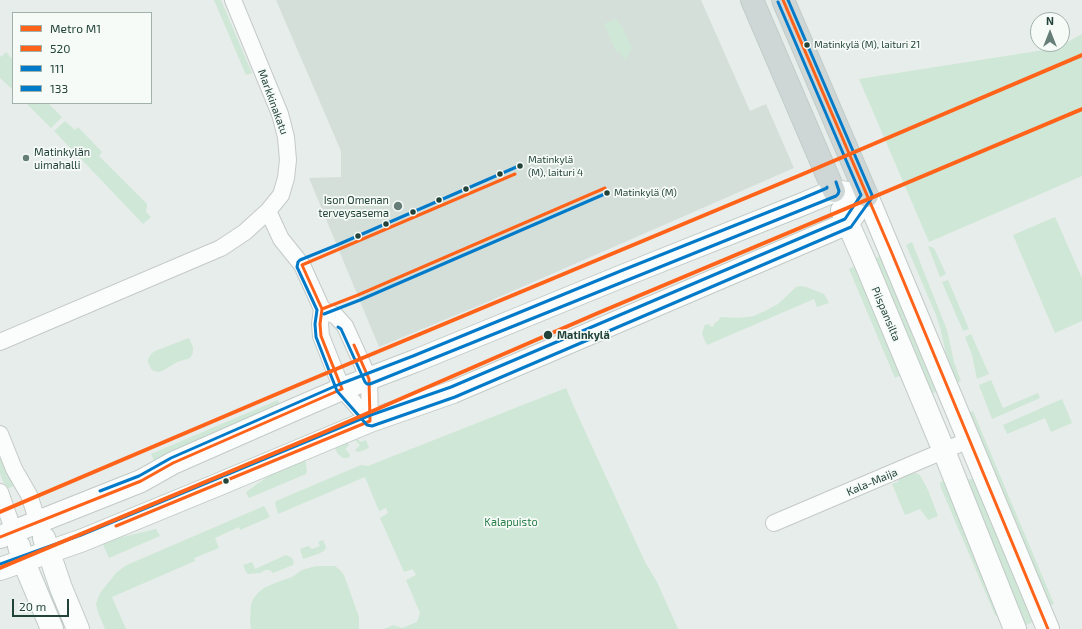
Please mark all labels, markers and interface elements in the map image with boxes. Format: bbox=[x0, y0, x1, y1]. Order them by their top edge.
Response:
legend bbox=[12, 12, 152, 104]
north arrow bbox=[1030, 12, 1070, 52]
text: N bbox=[1046, 14, 1054, 27]
text: Metro M1 bbox=[50, 21, 101, 35]
place label: Matinkylä (M), laituri 21 bbox=[814, 39, 920, 51]
marker: Matinkylä (M), laituri 21 bbox=[802, 40, 812, 50]
text: 520 bbox=[50, 41, 70, 55]
text: 111 bbox=[50, 61, 64, 75]
street label: Markkinakatu bbox=[255, 68, 291, 136]
text: 133 bbox=[50, 81, 68, 95]
place label: Matinkylän uimahalli bbox=[34, 145, 90, 171]
marker: Matinkylän uimahalli bbox=[21, 153, 31, 163]
place label: Matinkylä (M), laituri 4 bbox=[528, 154, 583, 178]
marker: Matinkylä (M), laituri 4 bbox=[515, 161, 525, 171]
unlabelled marker bbox=[495, 169, 505, 179]
unlabelled marker bbox=[461, 184, 471, 194]
place label: Matinkylä (M) bbox=[614, 187, 677, 199]
marker: Matinkylä (M) bbox=[602, 188, 612, 198]
place label: Ison Omenan terveysasema bbox=[318, 193, 389, 219]
unlabelled marker bbox=[434, 195, 444, 205]
marker: Ison Omenan terveysasema bbox=[392, 200, 404, 212]
unlabelled marker bbox=[408, 207, 418, 217]
unlabelled marker bbox=[381, 219, 391, 229]
unlabelled marker bbox=[353, 231, 363, 241]
street label: Piispansilta bbox=[869, 285, 903, 343]
place label: Matinkylä bbox=[557, 328, 610, 342]
marker: Matinkylä bbox=[542, 329, 554, 341]
street label: Kala-Maija bbox=[845, 465, 899, 499]
unlabelled marker bbox=[221, 476, 231, 486]
park label: Kalapuisto bbox=[484, 515, 538, 529]
scale bar bbox=[14, 591, 71, 617]
text: 20 m bbox=[19, 599, 46, 613]

